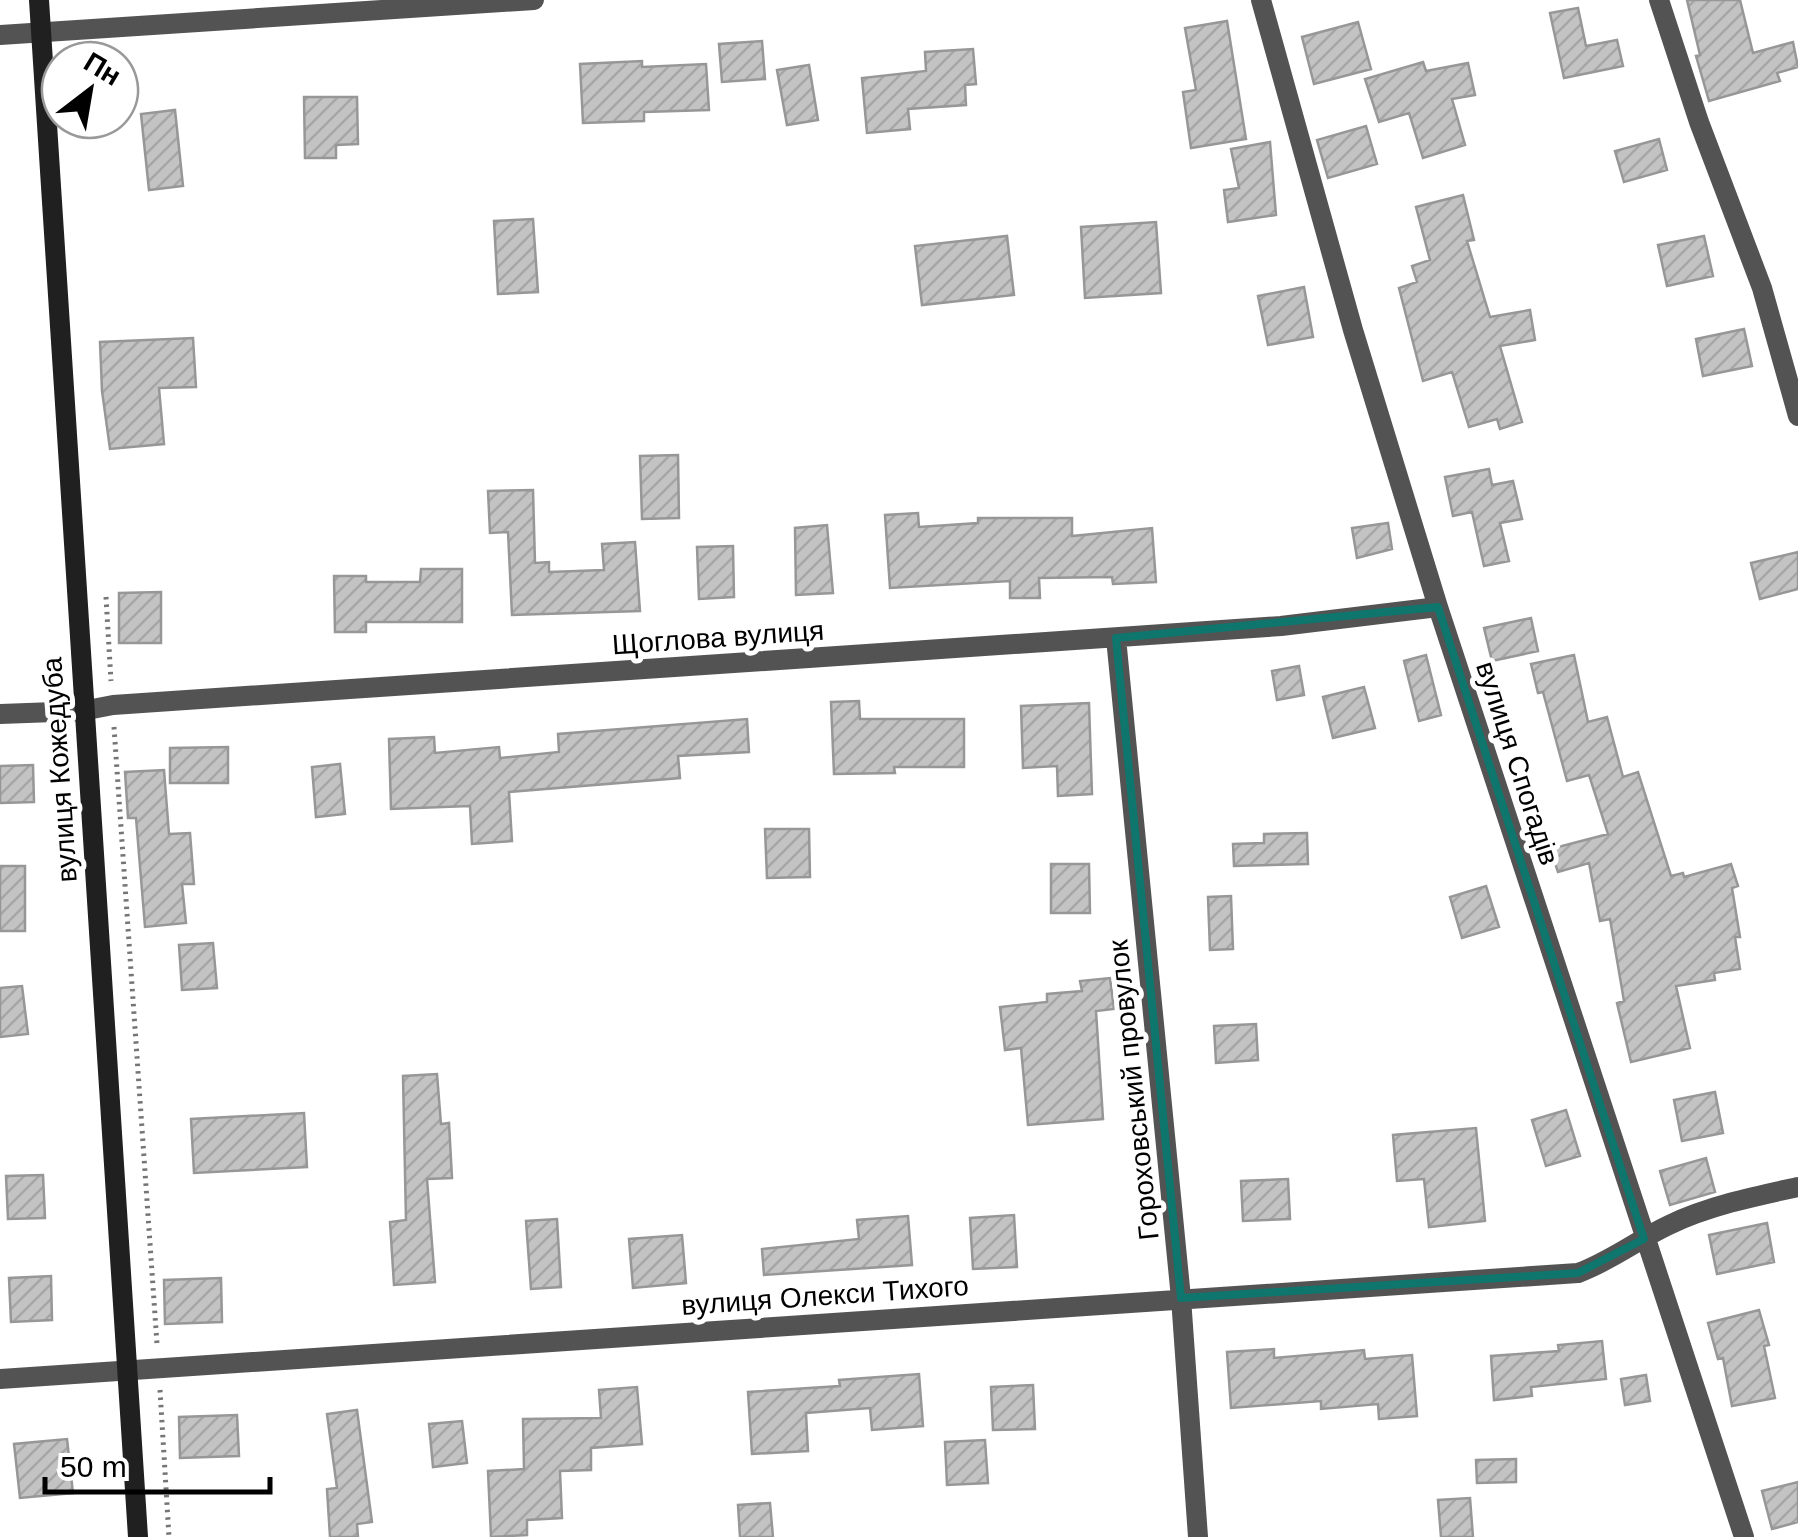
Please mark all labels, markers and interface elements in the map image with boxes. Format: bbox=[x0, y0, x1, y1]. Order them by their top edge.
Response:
north arrow bbox=[40, 40, 140, 140]
text: Пн bbox=[79, 46, 126, 92]
street label: Щоглова вулиця bbox=[611, 615, 825, 660]
street label: вулиця Кожедуба bbox=[36, 656, 83, 884]
street label: вулиця Спогадів bbox=[1470, 657, 1565, 869]
street label: Гороховський провулок bbox=[1102, 937, 1165, 1242]
street label: вулиця Олекси Тихого bbox=[680, 1270, 970, 1321]
scale bar bbox=[45, 1432, 270, 1494]
text: 50 m bbox=[60, 1450, 127, 1483]

